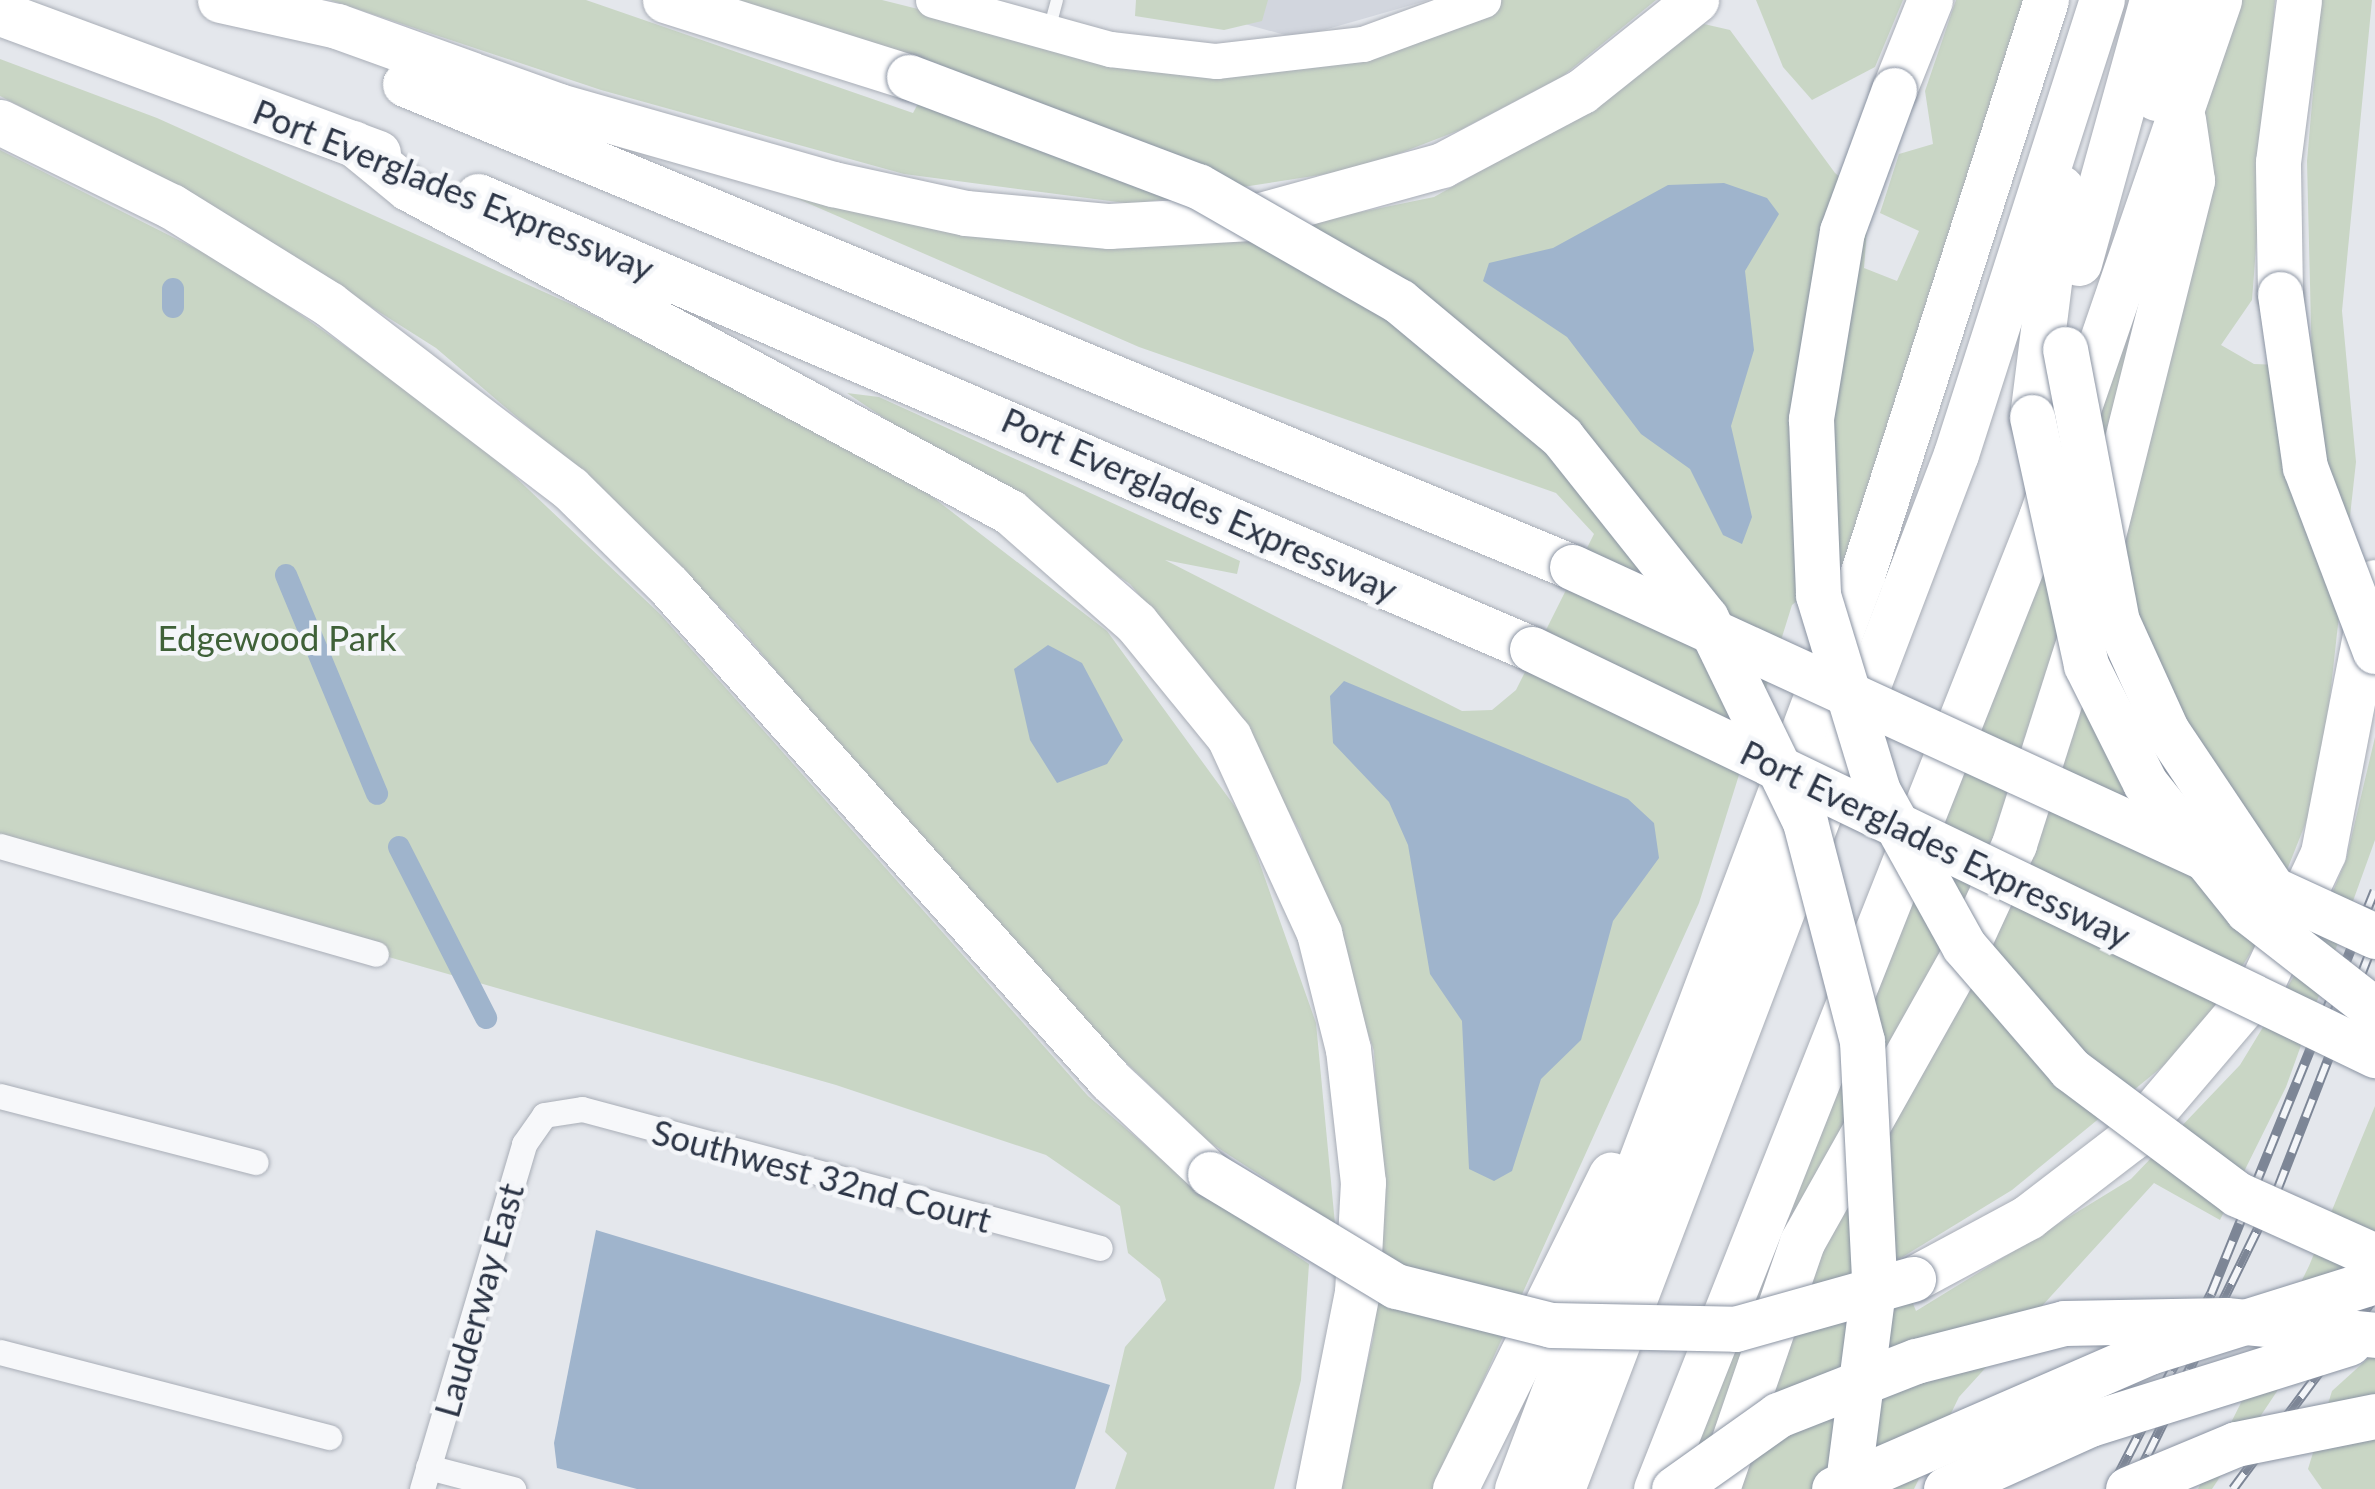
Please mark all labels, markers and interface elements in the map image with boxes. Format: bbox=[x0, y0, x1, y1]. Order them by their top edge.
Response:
street label: Port Everglades Expressway bbox=[248, 89, 660, 289]
street label: Port Everglades Expressway bbox=[996, 398, 1404, 610]
park label: Edgewood Park bbox=[157, 616, 397, 658]
street label: Port Everglades Expressway bbox=[1734, 730, 2138, 956]
street label: Southwest 32nd Court bbox=[648, 1110, 996, 1240]
street label: Lauderway East bbox=[424, 1178, 532, 1422]

